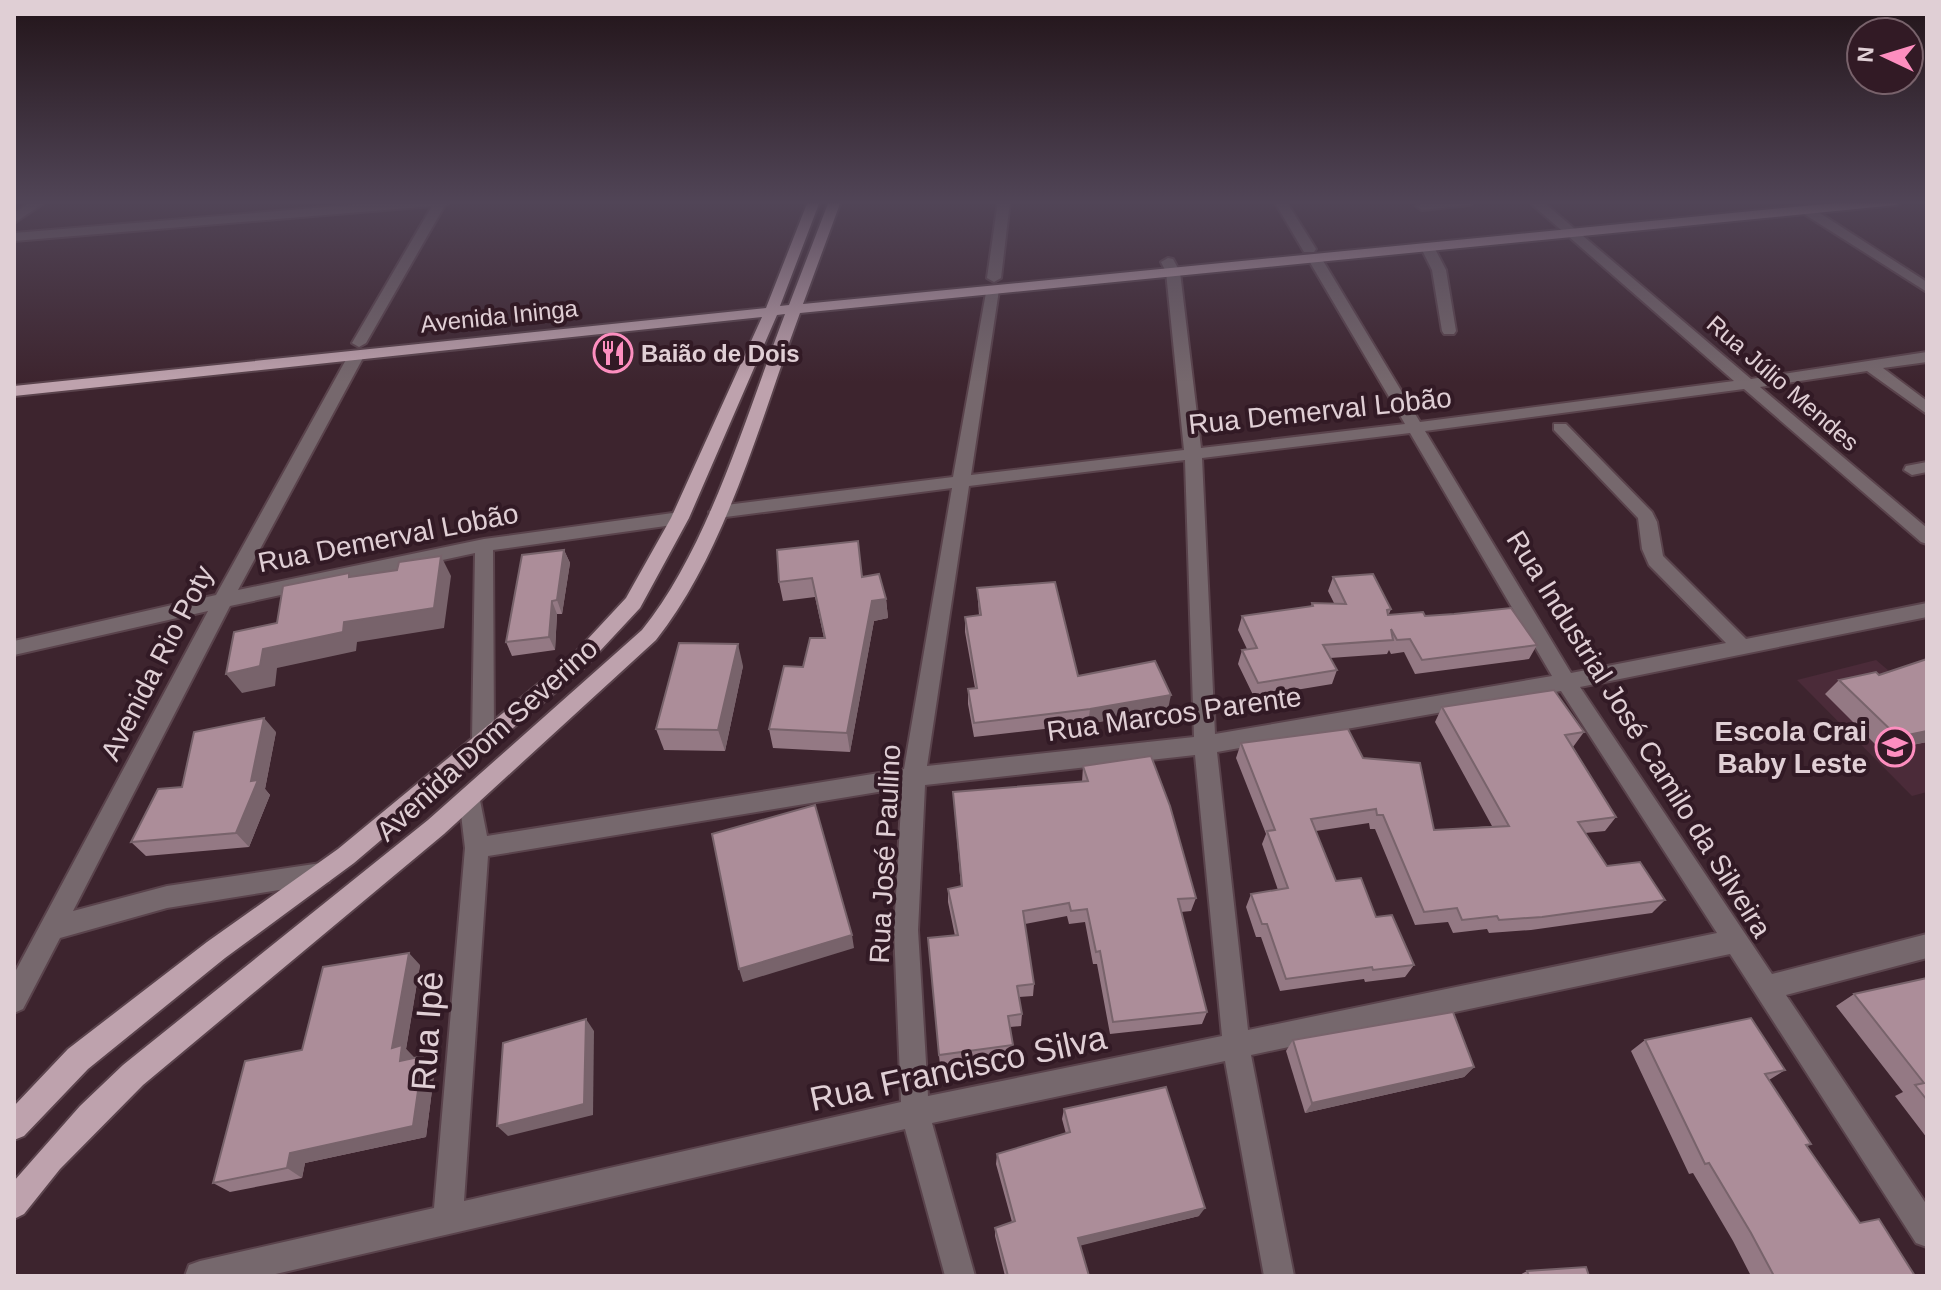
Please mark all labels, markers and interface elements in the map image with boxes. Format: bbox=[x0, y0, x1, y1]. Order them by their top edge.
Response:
north arrow bbox=[1845, 16, 1925, 96]
text: N bbox=[1853, 46, 1879, 63]
street label: Avenida Ininga bbox=[419, 294, 580, 338]
street label: Rua Júlio Mendes bbox=[1702, 310, 1864, 456]
restaurant icon: Baião de Dois bbox=[592, 332, 634, 374]
place label: Baião de Dois bbox=[641, 340, 800, 367]
street label: Rua Demerval Lobão bbox=[1187, 382, 1453, 440]
street label: Rua Demerval Lobão bbox=[255, 498, 521, 578]
street label: Rua Industrial José Camilo da Silveira bbox=[1501, 525, 1778, 943]
street label: Avenida Rio Poty bbox=[95, 561, 219, 765]
street label: Avenida Dom Severino bbox=[370, 633, 604, 847]
street label: Rua Marcos Parente bbox=[1045, 681, 1303, 747]
place label: Escola Crai Baby Leste bbox=[1714, 716, 1867, 779]
school or university icon: Escola Crai Baby Leste bbox=[1874, 726, 1916, 768]
street label: Rua José Paulino bbox=[864, 744, 906, 964]
street label: Rua Ipê bbox=[404, 970, 450, 1092]
street label: Rua Francisco Silva bbox=[806, 1018, 1110, 1118]

